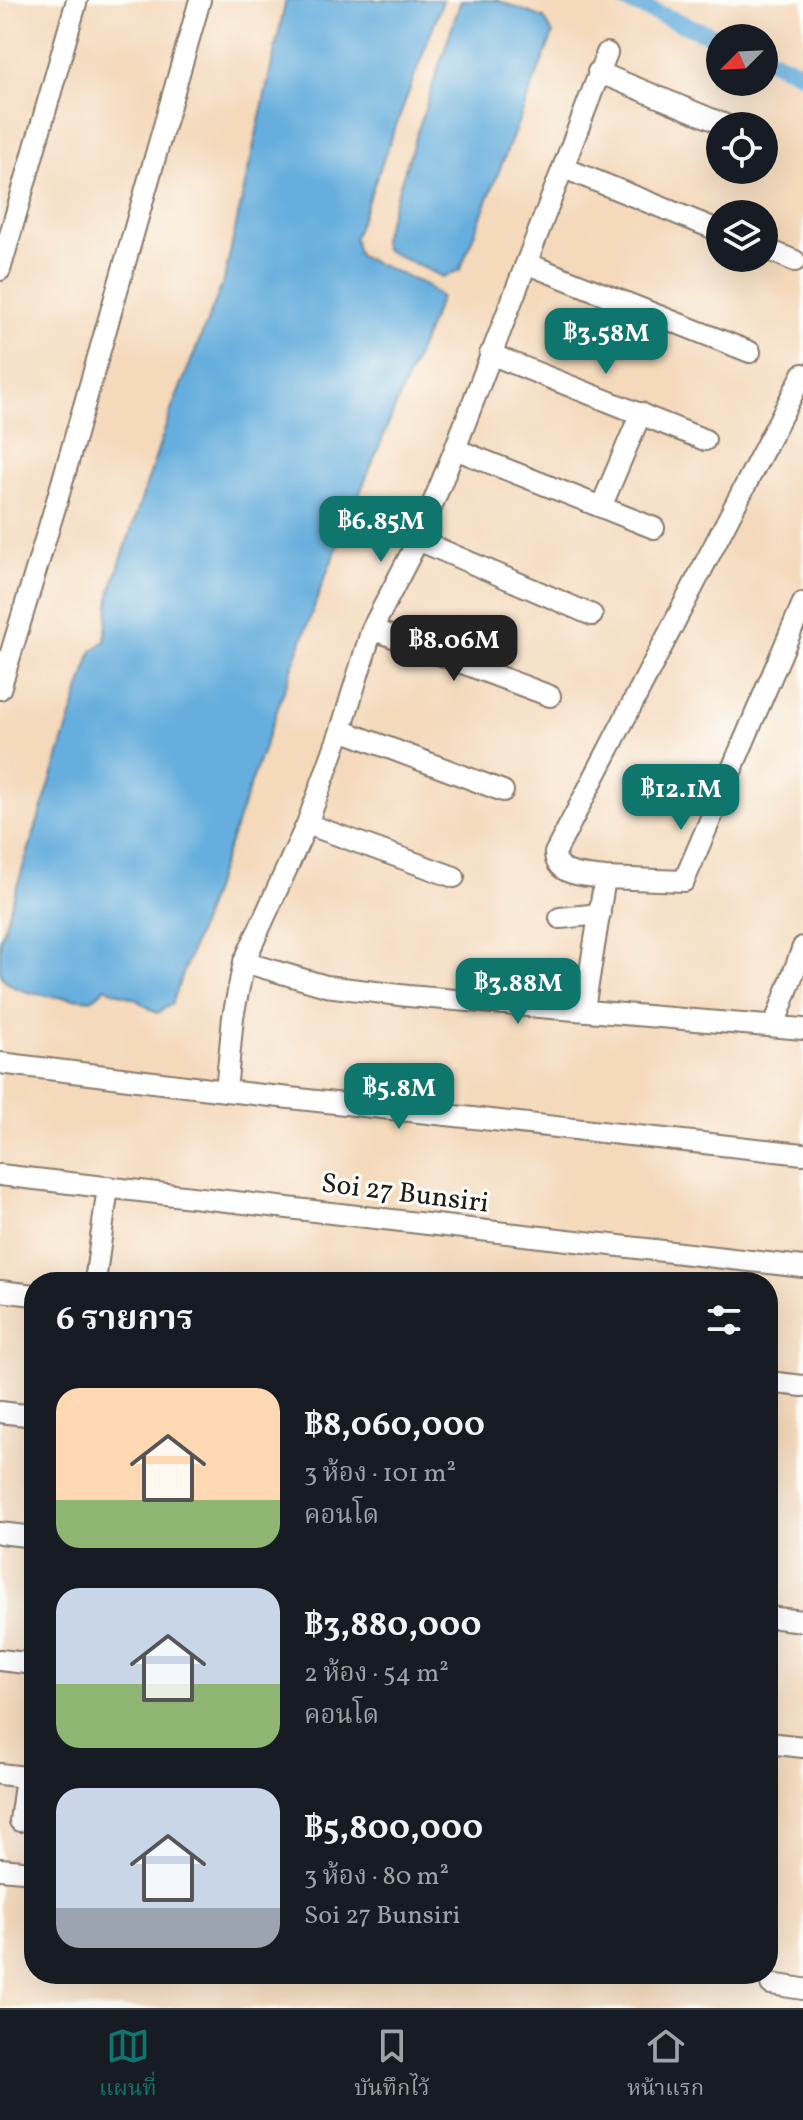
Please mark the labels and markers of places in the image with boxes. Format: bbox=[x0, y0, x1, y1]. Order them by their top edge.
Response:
pin: ฿3.58M bbox=[541, 308, 671, 376]
pin: ฿6.85M bbox=[316, 496, 446, 564]
pin: ฿8.06M bbox=[389, 615, 519, 683]
pin: ฿12.1M bbox=[616, 764, 746, 832]
pin: ฿3.88M bbox=[453, 958, 583, 1026]
pin: ฿5.8M bbox=[343, 1063, 455, 1131]

